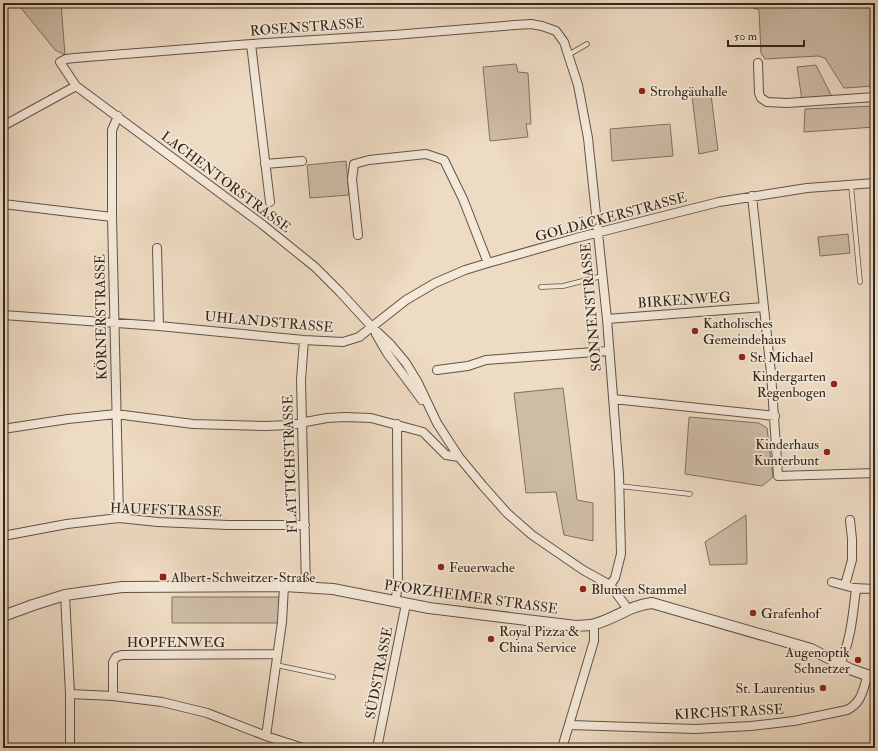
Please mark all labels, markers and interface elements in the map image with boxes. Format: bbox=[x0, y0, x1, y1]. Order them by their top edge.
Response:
street label: ROSENSTRASSE bbox=[249, 15, 365, 39]
scale bar bbox=[728, 22, 804, 48]
text: 50 m bbox=[734, 29, 758, 44]
place label: Strohgäuhalle bbox=[650, 83, 728, 100]
marker: Strohgäuhalle bbox=[637, 86, 647, 96]
street label: LACHENTORSTRASSE bbox=[158, 128, 294, 236]
street label: GOLDÄCKERSTRASSE bbox=[533, 189, 689, 245]
street label: SONNENSTRASSE bbox=[577, 242, 605, 372]
street label: KÖRNERSTRASSE bbox=[91, 254, 111, 380]
street label: BIRKENWEG bbox=[637, 288, 731, 312]
street label: UHLANDSTRASSE bbox=[204, 308, 334, 336]
place label: Katholisches Gemeindehaus bbox=[703, 315, 786, 348]
marker: Katholisches Gemeindehaus bbox=[690, 326, 700, 336]
place label: St. Michael bbox=[750, 349, 814, 366]
marker: St. Michael bbox=[737, 352, 747, 362]
place label: Kindergarten Regenbogen bbox=[752, 368, 826, 401]
marker: Kindergarten Regenbogen bbox=[829, 379, 839, 389]
street label: FLATTICHSTRASSE bbox=[279, 394, 301, 534]
place label: Kinderhaus Kunterbunt bbox=[754, 436, 819, 469]
marker: Kinderhaus Kunterbunt bbox=[822, 447, 832, 457]
street label: HAUFFSTRASSE bbox=[110, 500, 222, 520]
place label: Feuerwache bbox=[449, 559, 515, 576]
marker: Feuerwache bbox=[436, 562, 446, 572]
place label: Albert-Schweitzer-Straße bbox=[170, 569, 316, 586]
marker: Albert-Schweitzer-Straße bbox=[158, 572, 168, 582]
street label: PFORZHEIMER STRASSE bbox=[383, 576, 559, 618]
place label: Blumen Stammel bbox=[591, 581, 687, 598]
marker: Blumen Stammel bbox=[578, 584, 588, 594]
place label: Grafenhof bbox=[761, 605, 822, 622]
marker: Grafenhof bbox=[748, 608, 758, 618]
place label: Royal Pizza & China Service bbox=[499, 623, 580, 656]
street label: SÜDSTRASSE bbox=[362, 625, 396, 721]
street label: HOPFENWEG bbox=[127, 634, 225, 651]
marker: Royal Pizza & China Service bbox=[486, 634, 496, 644]
place label: Augenoptik Schnetzer bbox=[784, 644, 851, 677]
marker: Augenoptik Schnetzer bbox=[853, 655, 863, 665]
place label: St. Laurentius bbox=[735, 680, 815, 697]
marker: St. Laurentius bbox=[818, 683, 828, 693]
street label: KIRCHSTRASSE bbox=[674, 701, 784, 723]

